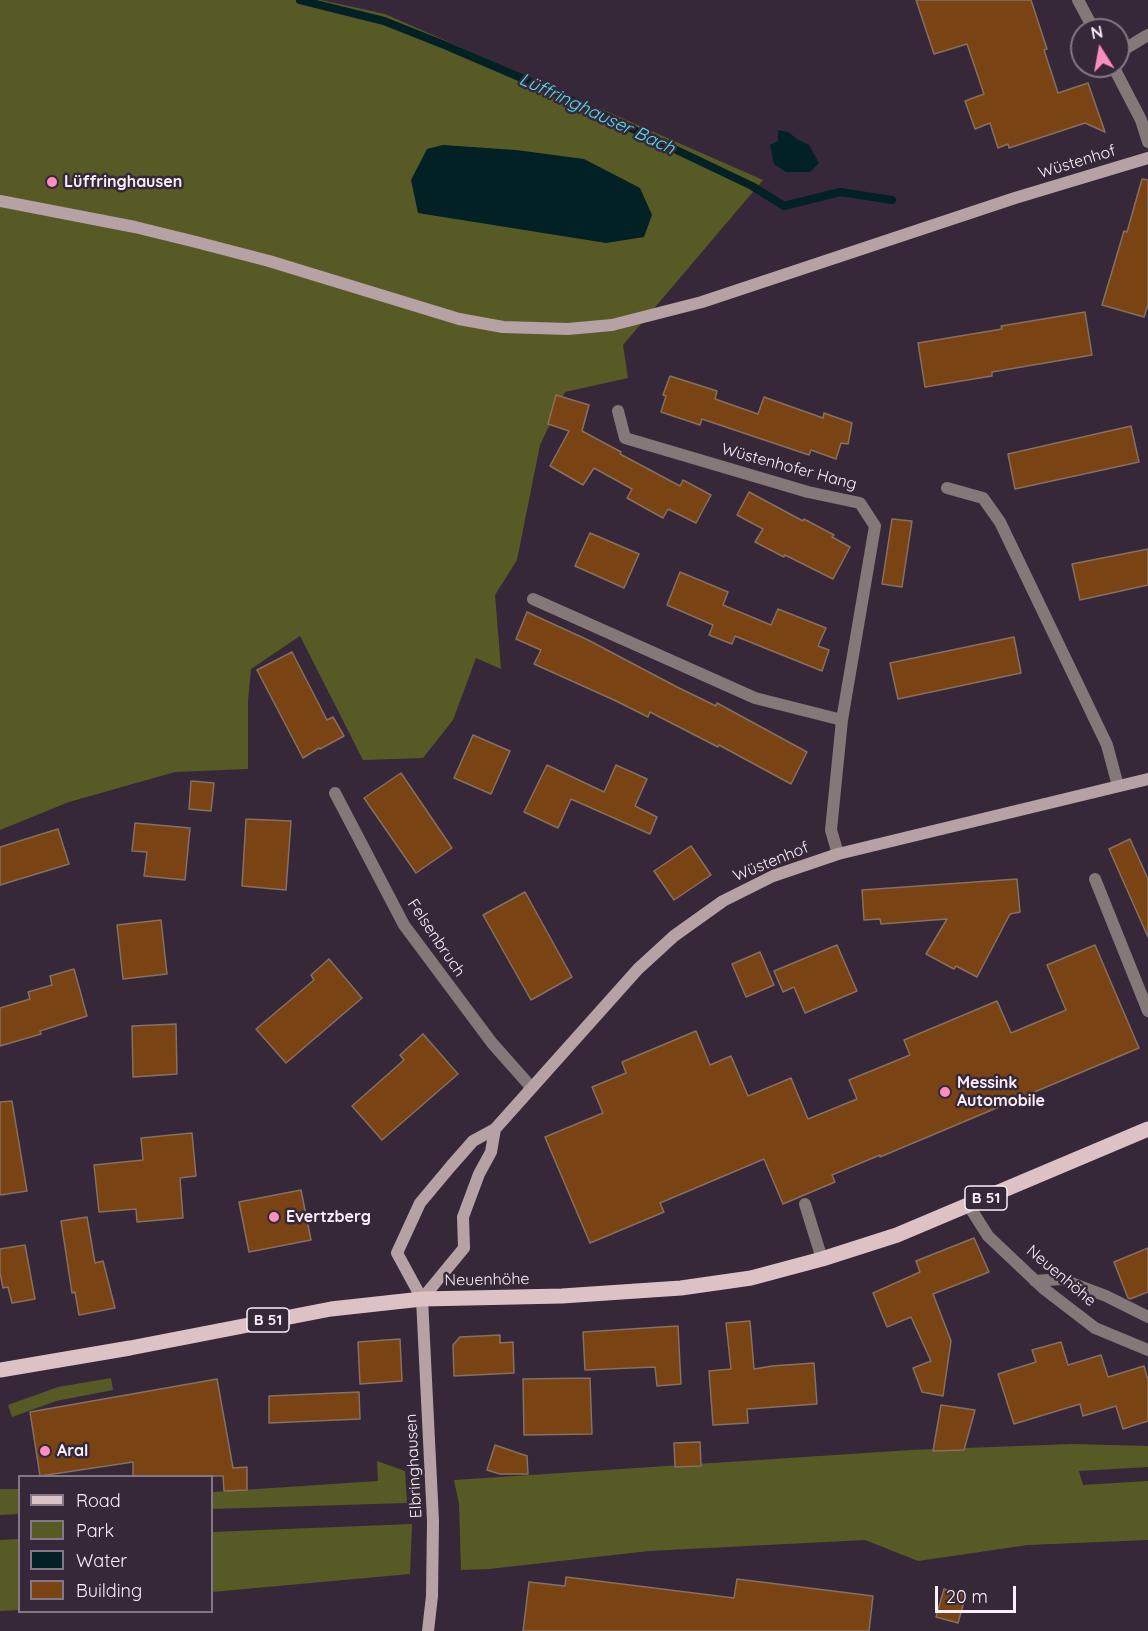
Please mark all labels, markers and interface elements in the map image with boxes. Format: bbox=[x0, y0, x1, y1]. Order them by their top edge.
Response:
north arrow bbox=[1070, 18, 1130, 78]
text: N bbox=[1089, 21, 1105, 43]
water label: Lüffringhauser Bach bbox=[516, 68, 678, 160]
street label: Wüstenhof bbox=[1036, 141, 1118, 183]
place label: Lüffringhausen bbox=[64, 172, 182, 192]
marker: Lüffringhausen bbox=[45, 175, 59, 189]
street label: Wüstenhofer Hang bbox=[719, 440, 859, 494]
street label: Wüstenhof bbox=[730, 838, 812, 886]
street label: Felsenbruch bbox=[403, 895, 469, 981]
place label: Messink Automobile bbox=[957, 1073, 1045, 1111]
marker: Messink Automobile bbox=[938, 1085, 952, 1099]
road number: B 51 bbox=[965, 1186, 1007, 1210]
place label: Evertzberg bbox=[286, 1207, 371, 1227]
marker: Evertzberg bbox=[267, 1210, 281, 1224]
street label: Neuenhöhe bbox=[1022, 1241, 1100, 1311]
street label: Neuenhöhe bbox=[444, 1270, 530, 1290]
road number: B 51 bbox=[247, 1308, 289, 1332]
street label: Elbringhausen bbox=[402, 1413, 426, 1519]
place label: Aral bbox=[57, 1441, 88, 1461]
marker: Aral bbox=[38, 1444, 52, 1458]
legend bbox=[18, 1475, 213, 1613]
text: Road bbox=[76, 1489, 121, 1512]
text: Park bbox=[76, 1519, 114, 1542]
text: Water bbox=[76, 1549, 127, 1572]
scale bar bbox=[938, 1574, 1019, 1612]
text: Building bbox=[76, 1579, 142, 1602]
text: 20 m bbox=[946, 1585, 988, 1608]

